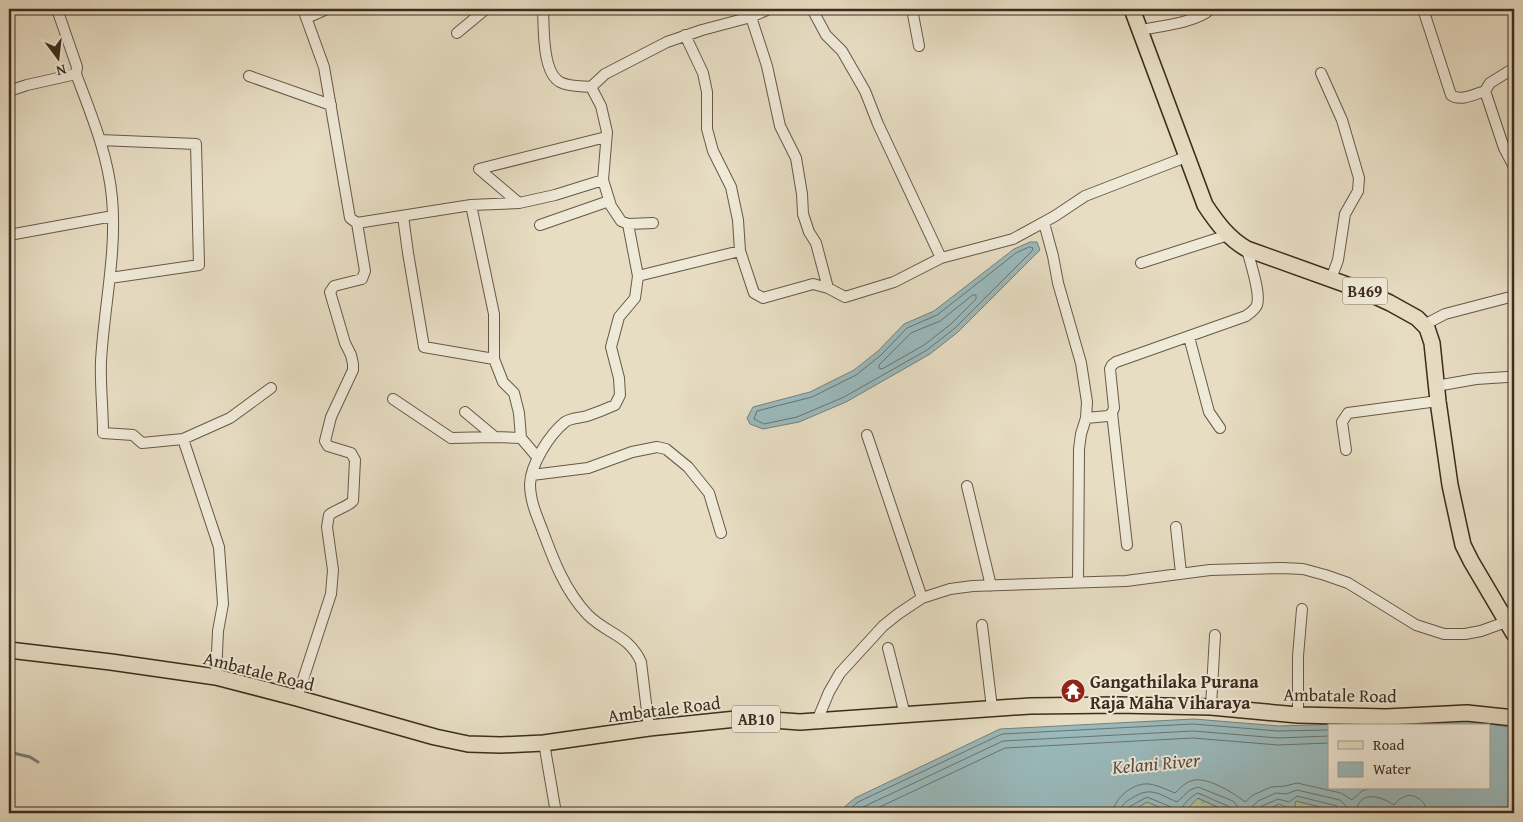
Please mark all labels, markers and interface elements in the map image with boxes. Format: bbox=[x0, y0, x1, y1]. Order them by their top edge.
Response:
north arrow bbox=[32, 32, 82, 82]
text: N bbox=[54, 60, 68, 82]
road number: B469 bbox=[1342, 278, 1388, 304]
street label: Ambatale Road bbox=[201, 644, 318, 698]
place label: Gangathilaka Purana Raja Maha Viharaya bbox=[1090, 668, 1260, 716]
temple icon: Gangathilaka Purana Raja Maha Viharaya bbox=[1060, 678, 1086, 704]
street label: Ambatale Road bbox=[1283, 681, 1397, 709]
street label: Ambatale Road bbox=[606, 689, 722, 729]
road number: AB10 bbox=[732, 706, 780, 732]
legend bbox=[1328, 724, 1490, 790]
text: Road bbox=[1373, 734, 1404, 755]
water label: Kelani River bbox=[1110, 745, 1202, 781]
text: Water bbox=[1373, 758, 1411, 779]

